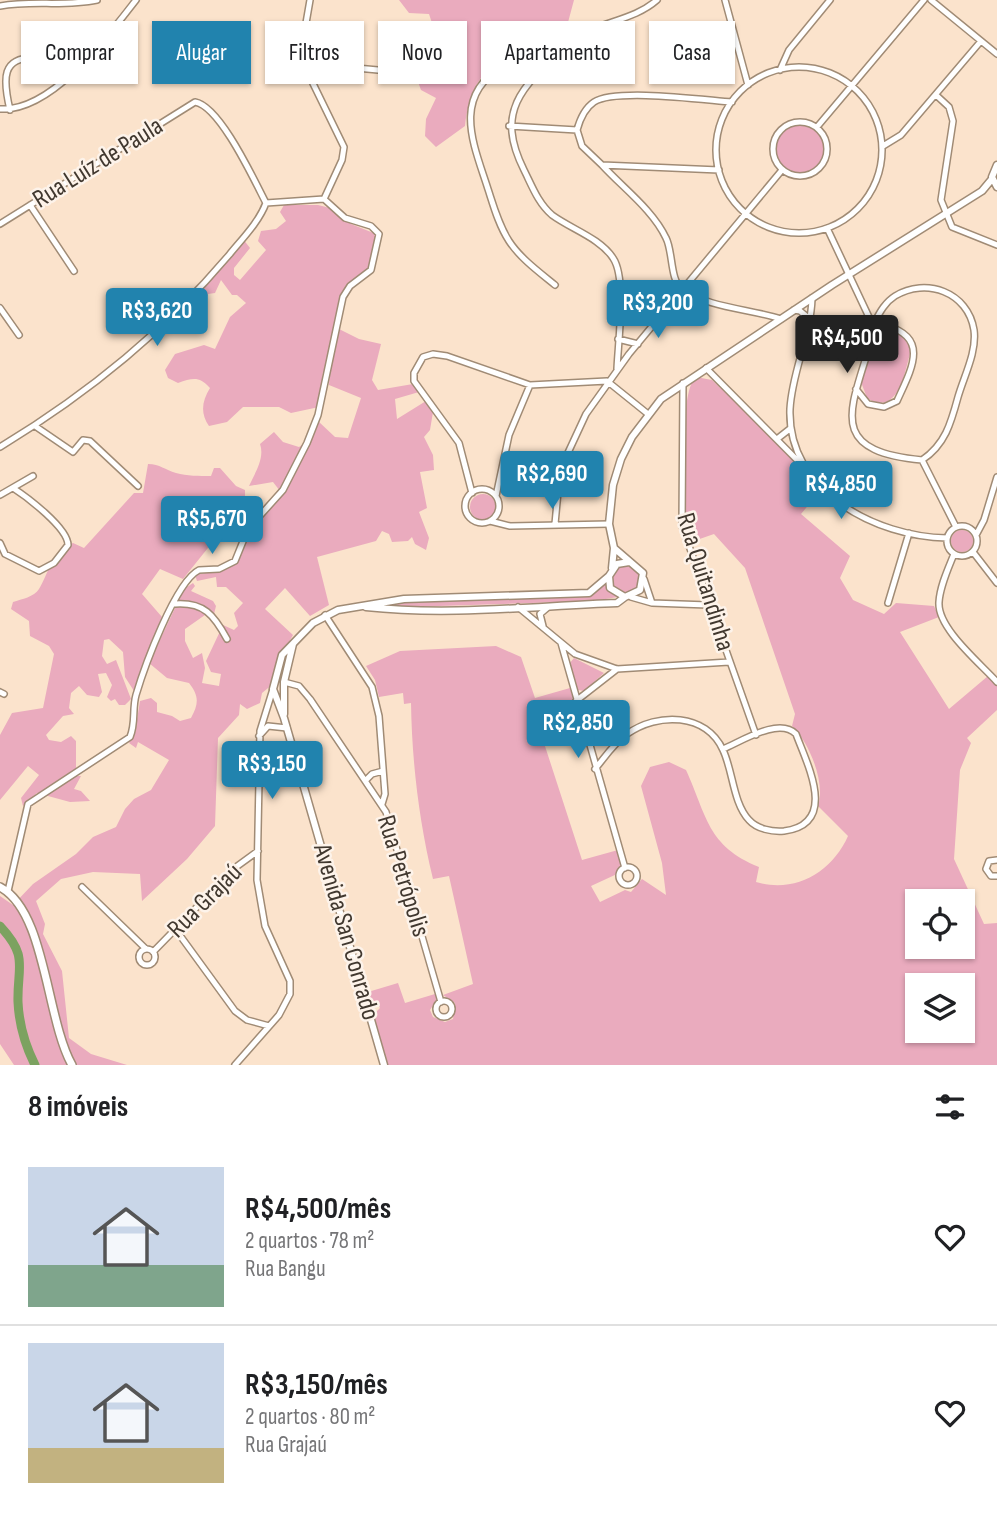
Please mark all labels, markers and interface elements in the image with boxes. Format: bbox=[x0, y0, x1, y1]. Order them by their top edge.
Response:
chip: Comprar bbox=[21, 21, 138, 84]
chip: Alugar bbox=[152, 21, 251, 84]
chip: Filtros bbox=[265, 21, 364, 84]
chip: Novo bbox=[378, 21, 467, 84]
chip: Apartamento bbox=[481, 21, 635, 84]
chip: Casa bbox=[649, 21, 735, 84]
street label: Rua Luíz de Paula bbox=[27, 111, 169, 215]
pin: R$3,200 bbox=[593, 280, 723, 340]
pin: R$3,620 bbox=[92, 288, 222, 348]
text: R$3,200 bbox=[623, 289, 693, 317]
text: R$3,620 bbox=[122, 297, 192, 325]
pin: R$4,500 bbox=[782, 316, 912, 375]
text: R$4,500 bbox=[811, 324, 883, 352]
pin: R$2,690 bbox=[487, 452, 617, 511]
text: R$2,690 bbox=[517, 460, 587, 488]
pin: R$4,850 bbox=[776, 462, 906, 521]
text: R$4,850 bbox=[805, 470, 877, 498]
pin: R$5,670 bbox=[147, 496, 277, 556]
text: R$5,670 bbox=[177, 505, 247, 533]
street label: Rua Quitandinha bbox=[669, 509, 741, 655]
pin: R$2,850 bbox=[513, 700, 643, 760]
text: R$2,850 bbox=[543, 709, 613, 737]
pin: R$3,150 bbox=[207, 742, 337, 801]
text: R$3,150 bbox=[238, 750, 306, 778]
street label: Rua Petrópolis bbox=[370, 812, 436, 940]
street label: Avenida San Conrado bbox=[306, 840, 386, 1023]
street label: Rua Grajaú bbox=[161, 857, 249, 945]
map controls bbox=[905, 889, 975, 1043]
button: locate bbox=[905, 889, 975, 959]
button: layers bbox=[905, 973, 975, 1043]
icon: filters bbox=[931, 1088, 969, 1126]
text: 8 imóveis bbox=[28, 1089, 128, 1125]
text: R$4,500/mês bbox=[245, 1191, 391, 1227]
icon: home bbox=[84, 1195, 168, 1279]
icon: heart bbox=[931, 1218, 969, 1256]
text: 2 quartos · 78 m² bbox=[245, 1227, 374, 1255]
text: Rua Bangu bbox=[245, 1255, 326, 1283]
text: R$3,150/mês bbox=[245, 1367, 388, 1403]
icon: home bbox=[84, 1371, 168, 1455]
icon: heart bbox=[931, 1394, 969, 1432]
text: 2 quartos · 80 m² bbox=[245, 1403, 375, 1431]
text: Rua Grajaú bbox=[245, 1431, 327, 1459]

